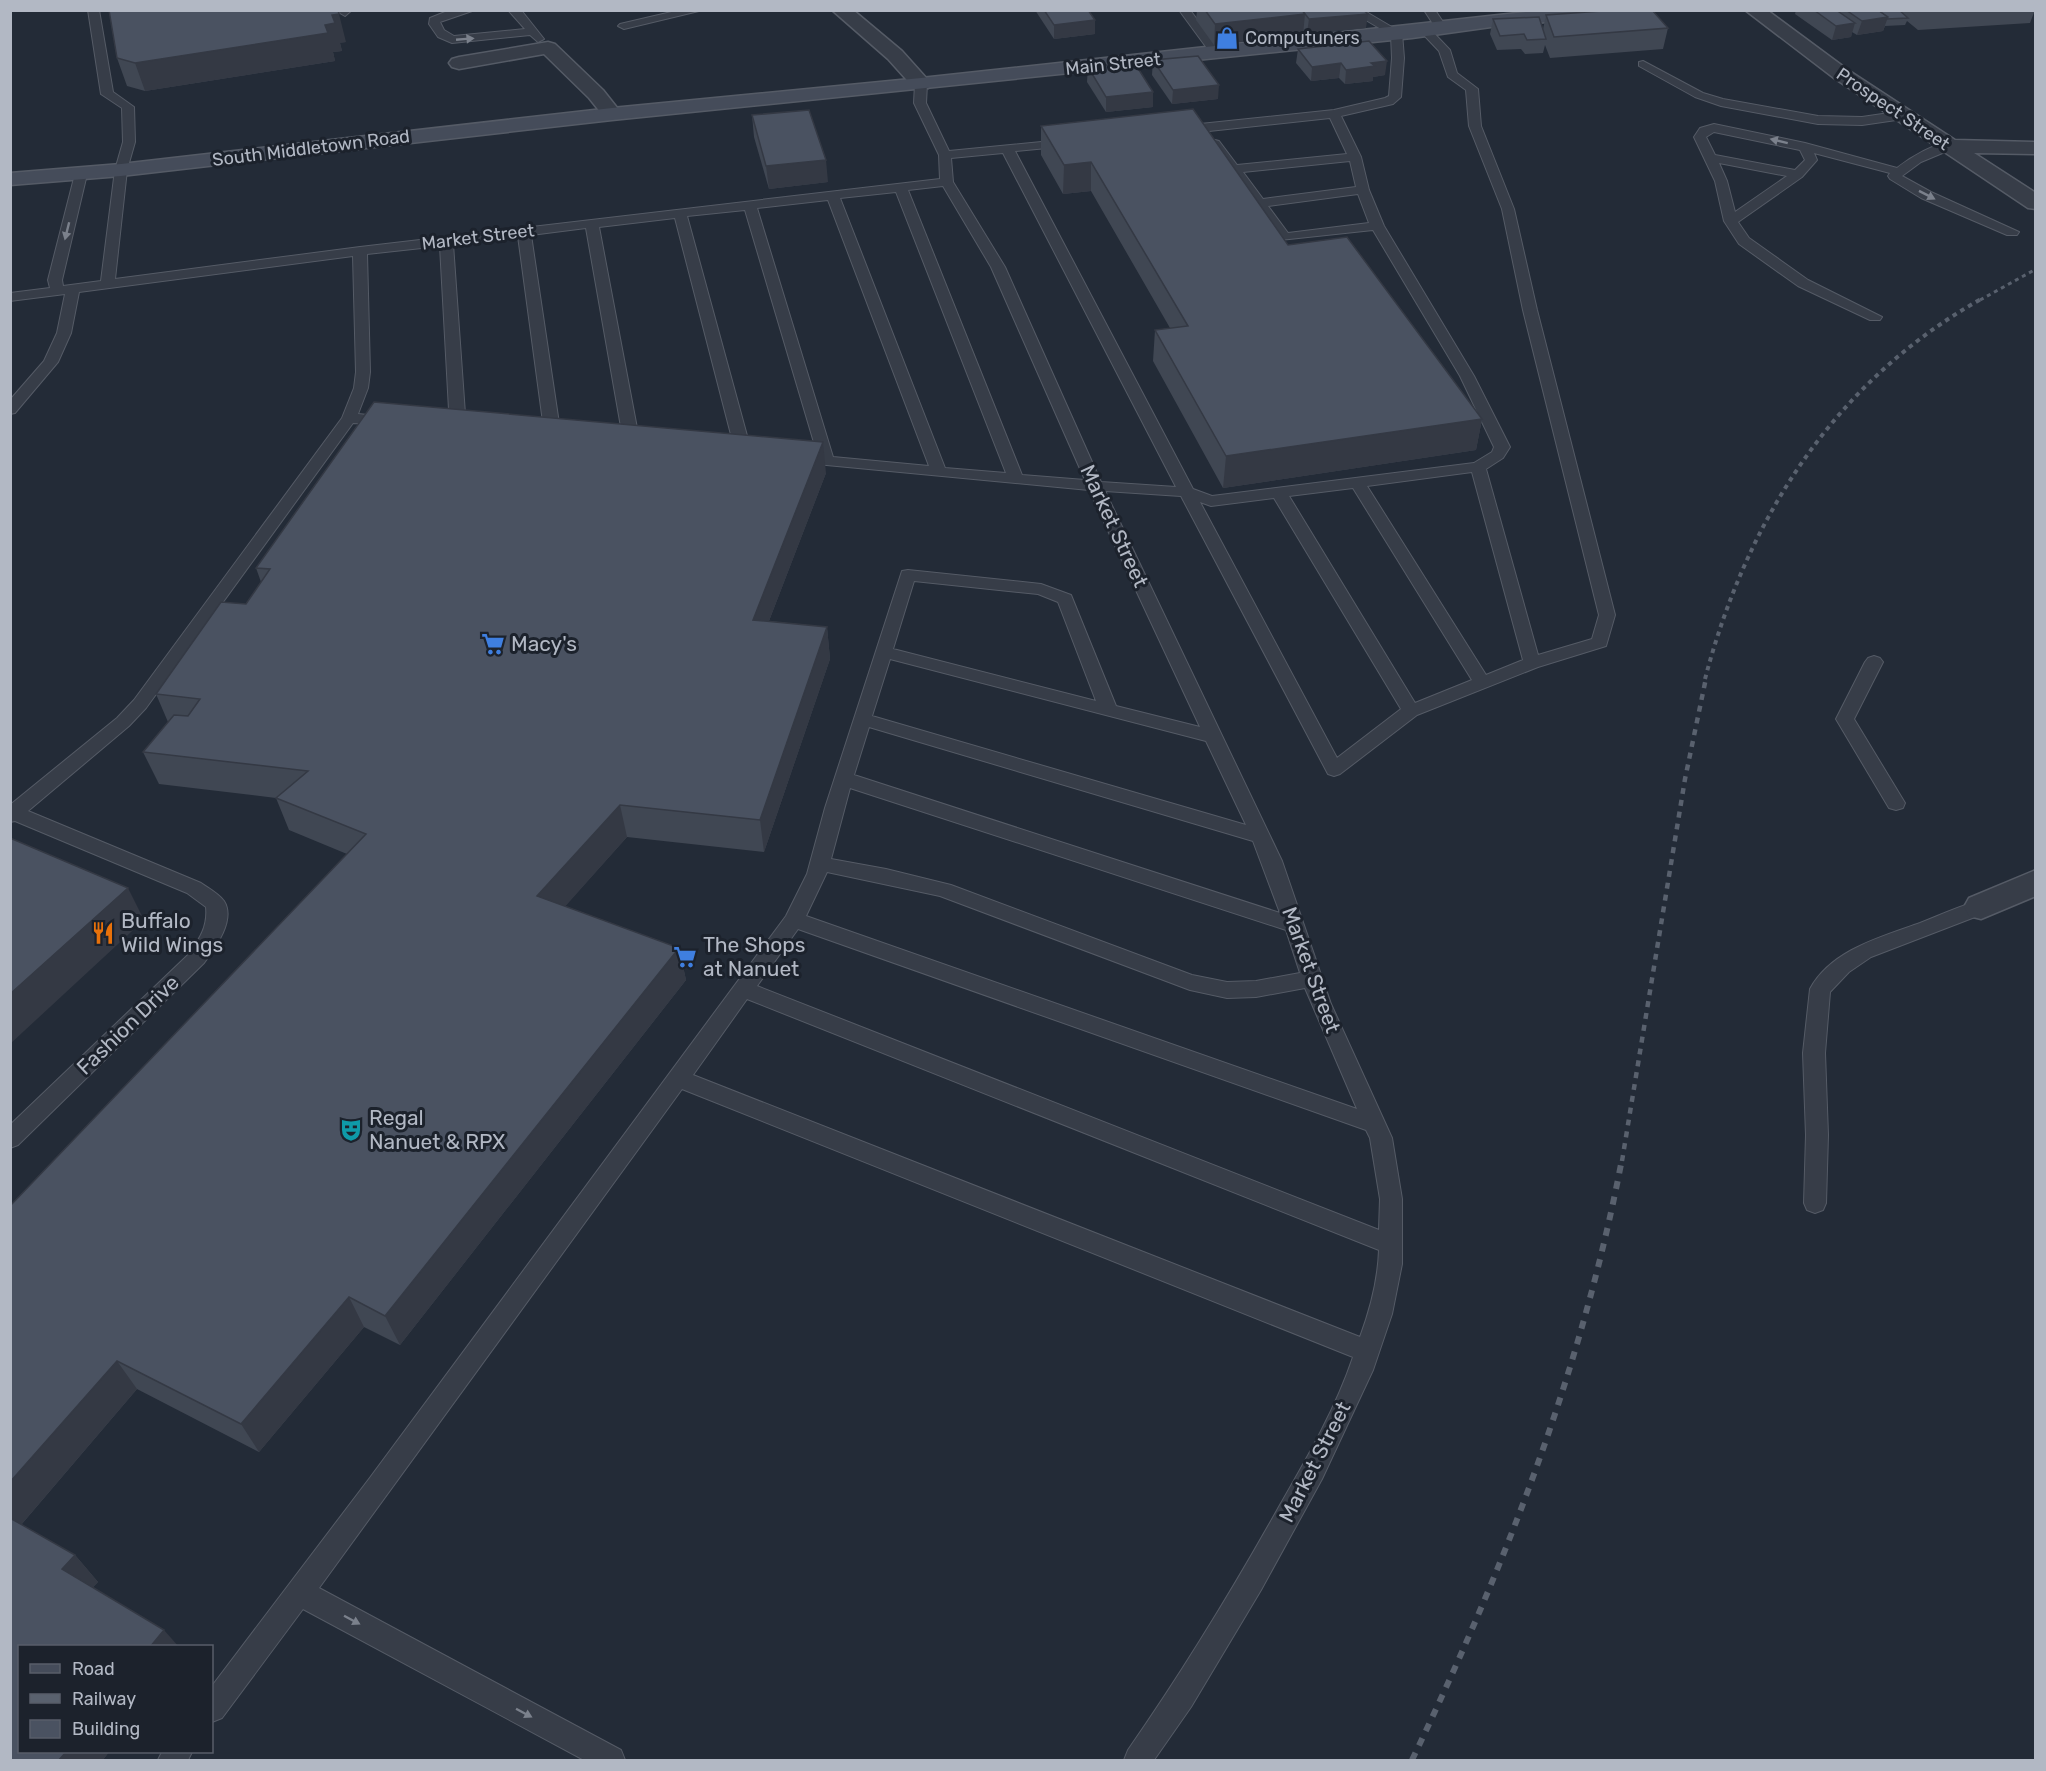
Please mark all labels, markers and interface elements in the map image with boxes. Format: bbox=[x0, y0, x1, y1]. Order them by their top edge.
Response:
shop icon: Computuners bbox=[1214, 25, 1240, 51]
place label: Computuners bbox=[1245, 27, 1360, 49]
one-way arrow bbox=[455, 34, 474, 44]
street label: Main Street bbox=[1064, 48, 1162, 80]
street label: Prospect Street bbox=[1832, 63, 1954, 155]
street label: South Middletown Road bbox=[211, 125, 411, 171]
one-way arrow bbox=[1769, 135, 1788, 145]
one-way arrow bbox=[1919, 190, 1936, 200]
street label: Market Street bbox=[420, 219, 536, 255]
one-way arrow bbox=[61, 222, 71, 240]
street label: Market Street bbox=[1075, 461, 1154, 591]
supermarket icon: Macy's bbox=[480, 631, 506, 657]
place label: Macy's bbox=[511, 631, 577, 656]
street label: Market Street bbox=[1277, 903, 1346, 1036]
place label: Buffalo Wild Wings bbox=[121, 908, 223, 957]
restaurant icon: Buffalo Wild Wings bbox=[90, 920, 116, 946]
place label: The Shops at Nanuet bbox=[703, 932, 806, 981]
supermarket icon: The Shops at Nanuet bbox=[672, 944, 698, 970]
street label: Fashion Drive bbox=[71, 970, 184, 1080]
place label: Regal Nanuet & RPX bbox=[369, 1105, 505, 1154]
theatre icon: Regal Nanuet & RPX bbox=[338, 1117, 364, 1143]
street label: Market Street bbox=[1273, 1397, 1356, 1526]
one-way arrow bbox=[344, 1615, 361, 1625]
legend bbox=[18, 1645, 213, 1753]
text: Road bbox=[72, 1658, 115, 1680]
text: Railway bbox=[72, 1688, 136, 1710]
one-way arrow bbox=[515, 1708, 532, 1718]
text: Building bbox=[72, 1718, 140, 1740]

